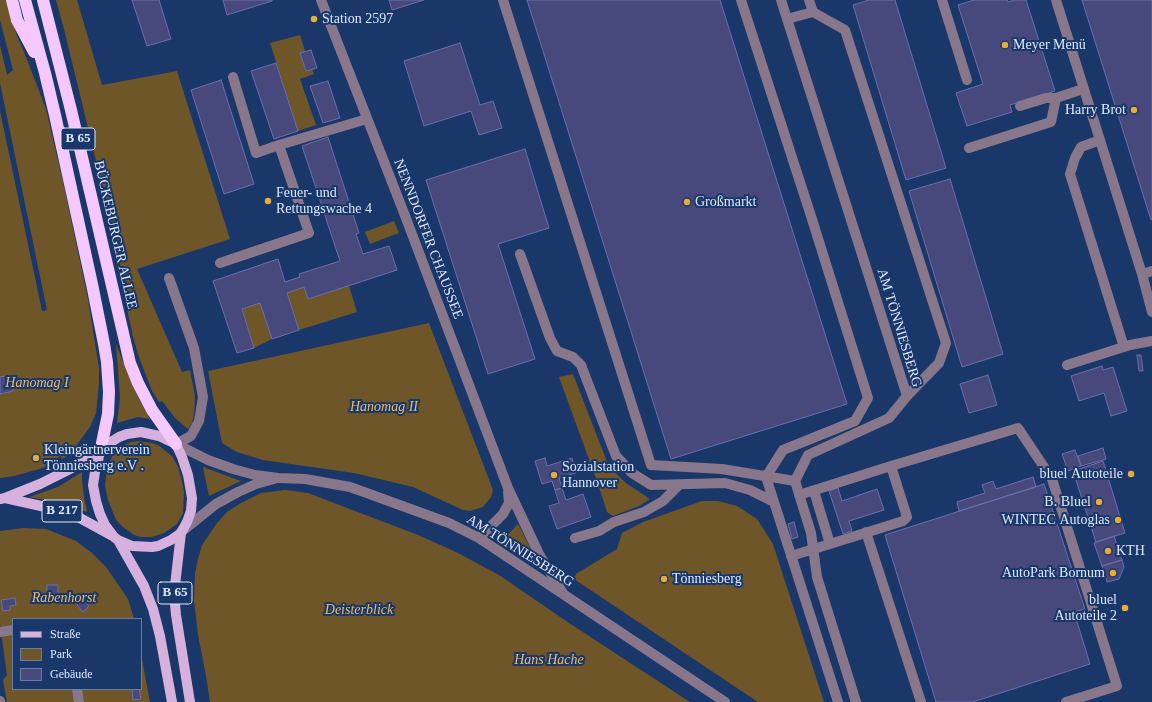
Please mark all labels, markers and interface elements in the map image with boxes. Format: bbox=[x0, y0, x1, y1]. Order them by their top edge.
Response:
place label: Station 2597 bbox=[322, 11, 393, 27]
marker: Station 2597 bbox=[309, 14, 319, 24]
place label: Meyer Menü bbox=[1013, 37, 1086, 53]
marker: Meyer Menü bbox=[1000, 40, 1010, 50]
place label: Harry Brot bbox=[1065, 102, 1126, 118]
marker: Harry Brot bbox=[1129, 105, 1139, 115]
road number: B 65 bbox=[61, 128, 95, 150]
street label: NENNDORFER CHAUSSEE bbox=[390, 157, 466, 321]
street label: BÜCKEBURGER ALLEE bbox=[90, 159, 140, 311]
place label: Feuer- und Rettungswache 4 bbox=[276, 185, 372, 218]
place label: Großmarkt bbox=[695, 194, 756, 210]
marker: Feuer- und Rettungswache 4 bbox=[263, 196, 273, 206]
marker: Großmarkt bbox=[682, 197, 692, 207]
street label: AM TÖNNIESBERG bbox=[873, 267, 925, 389]
park label: Hanomag I bbox=[5, 375, 69, 391]
park label: Hanomag II bbox=[350, 399, 418, 415]
place label: Kleingärtnerverein Tönniesberg e.V . bbox=[44, 442, 150, 474]
marker: Kleingärtnerverein Tönniesberg e.V . bbox=[31, 453, 41, 463]
place label: Sozialstation Hannover bbox=[562, 459, 634, 492]
place label: bluel Autoteile bbox=[1039, 466, 1123, 482]
marker: bluel Autoteile bbox=[1126, 469, 1136, 479]
marker: Sozialstation Hannover bbox=[549, 470, 559, 480]
place label: B. Bluel bbox=[1044, 494, 1091, 510]
marker: B. Bluel bbox=[1094, 497, 1104, 507]
road number: B 217 bbox=[42, 500, 82, 522]
street label: AM TÖNNIESBERG bbox=[463, 511, 577, 591]
place label: WINTEC Autoglas bbox=[1002, 512, 1110, 528]
marker: WINTEC Autoglas bbox=[1113, 515, 1123, 525]
place label: KTH bbox=[1116, 543, 1145, 559]
marker: KTH bbox=[1103, 546, 1113, 556]
place label: AutoPark Bornum bbox=[1002, 565, 1105, 581]
marker: AutoPark Bornum bbox=[1108, 568, 1118, 578]
place label: Tönniesberg bbox=[672, 571, 742, 587]
marker: Tönniesberg bbox=[659, 574, 669, 584]
road number: B 65 bbox=[158, 582, 192, 604]
park label: Rabenhorst bbox=[32, 590, 96, 606]
place label: bluel Autoteile 2 bbox=[1054, 592, 1117, 624]
park label: Deisterblick bbox=[325, 602, 393, 618]
marker: bluel Autoteile 2 bbox=[1120, 603, 1130, 613]
legend bbox=[12, 618, 142, 690]
text: Straße bbox=[50, 627, 81, 641]
text: Park bbox=[50, 647, 72, 661]
park label: Hans Hache bbox=[514, 652, 584, 668]
text: Gebäude bbox=[50, 667, 93, 681]

